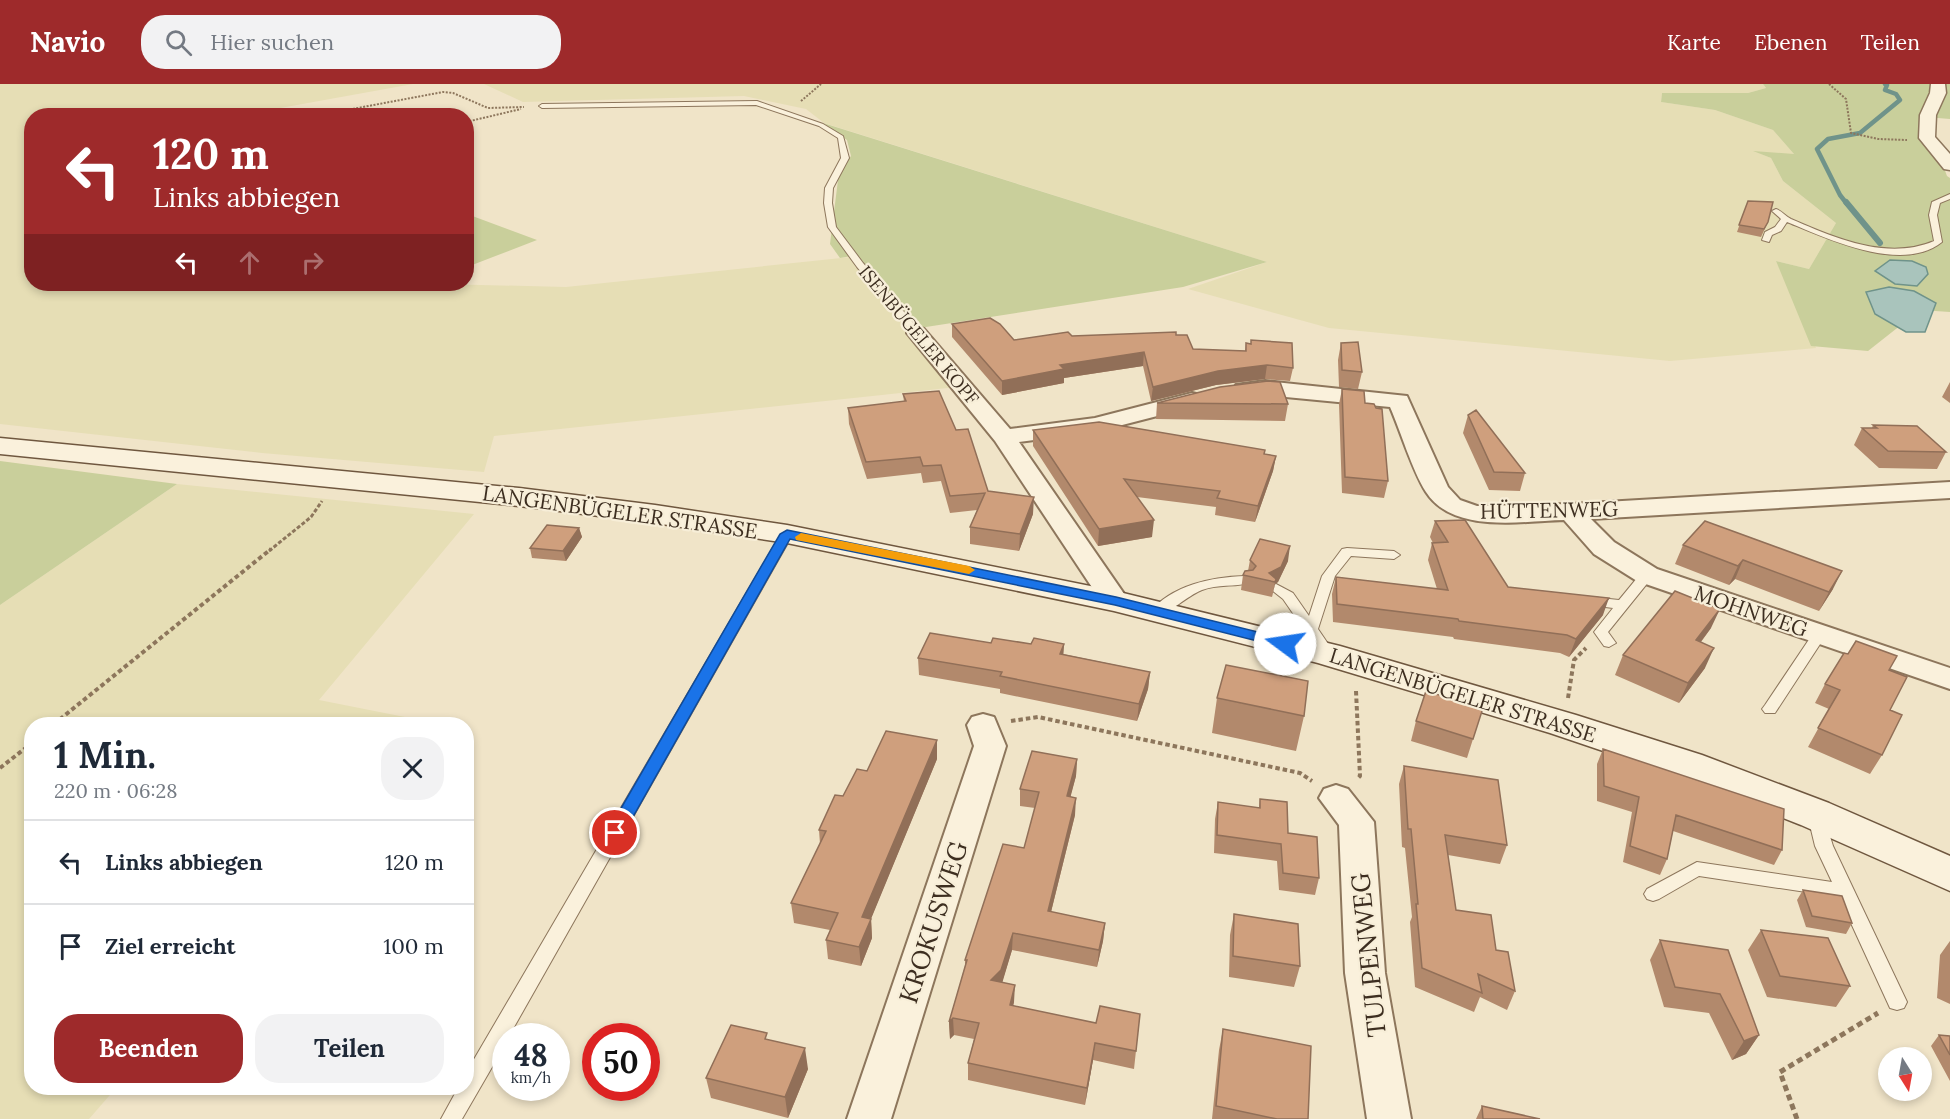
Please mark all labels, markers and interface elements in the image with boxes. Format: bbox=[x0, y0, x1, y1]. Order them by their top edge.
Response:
search box bbox=[141, 15, 561, 69]
text: Navio bbox=[30, 24, 105, 60]
icon: search bbox=[162, 26, 195, 59]
text: Hier suchen bbox=[210, 28, 334, 56]
text: Karte bbox=[1667, 29, 1721, 56]
text: Ebenen bbox=[1754, 29, 1827, 56]
text: Teilen bbox=[1860, 29, 1920, 56]
text: 120 m bbox=[153, 127, 269, 181]
icon: left bbox=[54, 132, 132, 210]
text: Links abbiegen bbox=[153, 180, 340, 214]
icon: left bbox=[170, 246, 203, 279]
icon: ahead bbox=[233, 246, 266, 279]
icon: right bbox=[296, 246, 329, 279]
street label: ISENBÜGELER KOPF bbox=[854, 261, 984, 409]
street label: LANGENBÜGELER STRASSE bbox=[481, 479, 759, 545]
street label: HÜTTENWEG bbox=[1480, 495, 1618, 525]
street label: MOHNWEG bbox=[1691, 579, 1811, 643]
position arrow bbox=[1253, 612, 1317, 676]
street label: LANGENBÜGELER STRASSE bbox=[1326, 642, 1600, 748]
text: 1 Min. bbox=[54, 732, 156, 778]
button: close bbox=[381, 737, 444, 800]
text: 220 m · 06:28 bbox=[54, 778, 178, 803]
pin bbox=[589, 807, 640, 858]
icon: arrive bbox=[598, 816, 631, 849]
street label: KROKUSWEG bbox=[891, 837, 975, 1007]
icon: left bbox=[54, 846, 87, 879]
text: Links abbiegen bbox=[105, 848, 263, 876]
text: 120 m bbox=[385, 848, 444, 876]
street label: TULPENWEG bbox=[1343, 871, 1393, 1039]
icon: arrive bbox=[54, 930, 87, 963]
text: Ziel erreicht bbox=[105, 932, 236, 960]
text: 100 m bbox=[383, 932, 444, 960]
button: Beenden bbox=[54, 1014, 243, 1083]
button: Teilen bbox=[255, 1014, 444, 1083]
speed limit sign: 50 bbox=[582, 1023, 660, 1101]
text: 48 bbox=[514, 1036, 548, 1074]
north arrow bbox=[1878, 1047, 1932, 1101]
map controls bbox=[1878, 1047, 1932, 1101]
text: km/h bbox=[511, 1068, 551, 1087]

